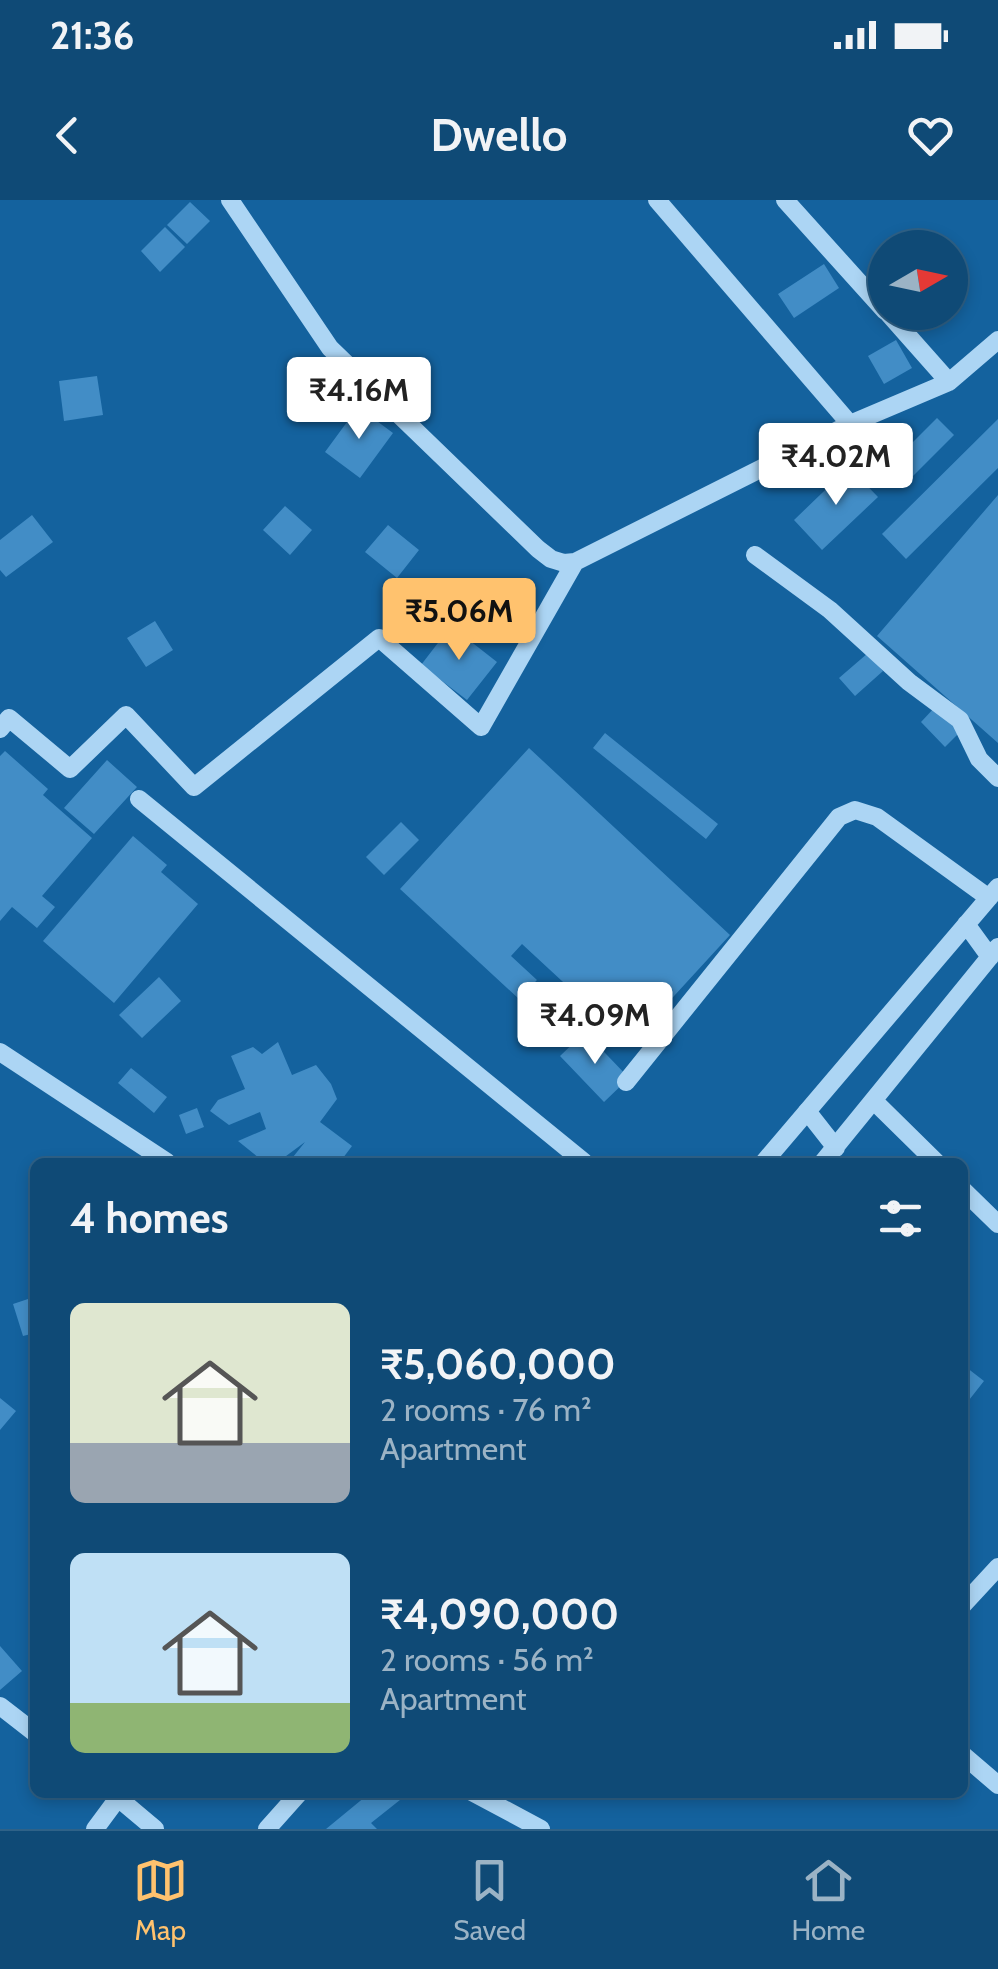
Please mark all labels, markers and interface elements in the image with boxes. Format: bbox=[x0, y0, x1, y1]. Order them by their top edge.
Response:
text: 21:36 bbox=[50, 12, 134, 59]
icon: back bbox=[40, 108, 95, 163]
text: Dwello bbox=[430, 108, 568, 162]
icon: heart bbox=[903, 108, 958, 163]
north arrow bbox=[868, 230, 968, 330]
map controls bbox=[868, 230, 968, 330]
pin: ₹4.16M bbox=[278, 357, 440, 442]
text: ₹4.16M bbox=[309, 370, 409, 409]
pin: ₹4.02M bbox=[755, 423, 917, 508]
text: ₹4.02M bbox=[781, 436, 891, 475]
pin: ₹5.06M bbox=[378, 578, 540, 663]
text: ₹5.06M bbox=[405, 591, 513, 630]
pin: ₹4.09M bbox=[514, 982, 676, 1067]
text: ₹4.09M bbox=[539, 995, 651, 1034]
icon: filters bbox=[873, 1191, 928, 1246]
text: 4 homes bbox=[70, 1192, 229, 1244]
text: ₹5,060,000 bbox=[380, 1338, 616, 1390]
icon: home bbox=[150, 1343, 270, 1463]
text: 2 rooms · 76 m² bbox=[380, 1390, 592, 1429]
text: Apartment bbox=[380, 1429, 527, 1468]
text: ₹4,090,000 bbox=[380, 1588, 619, 1640]
icon: home bbox=[150, 1593, 270, 1713]
text: 2 rooms · 56 m² bbox=[380, 1640, 594, 1679]
text: Apartment bbox=[380, 1679, 527, 1718]
tab: Map bbox=[133, 1853, 188, 1947]
tab: Saved bbox=[453, 1853, 526, 1947]
tab: Home bbox=[792, 1853, 865, 1947]

